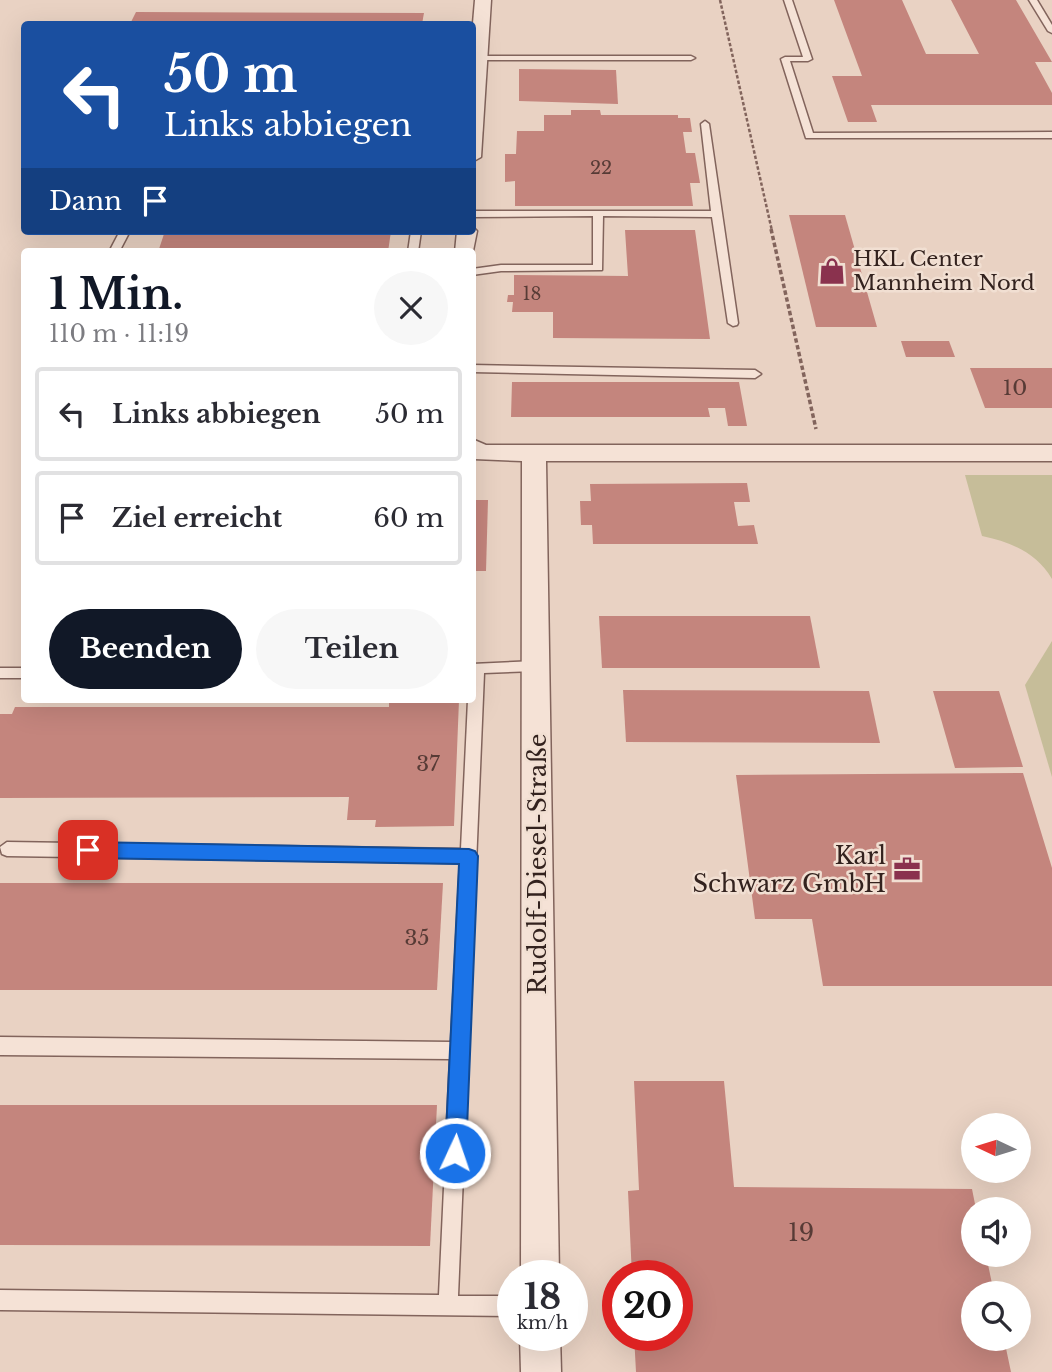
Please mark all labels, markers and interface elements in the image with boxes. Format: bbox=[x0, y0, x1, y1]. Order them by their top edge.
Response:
text: 50 m bbox=[164, 44, 297, 105]
icon: left bbox=[49, 49, 140, 140]
text: Links abbiegen bbox=[164, 105, 412, 145]
house number: 22 bbox=[590, 157, 612, 179]
icon: arrive bbox=[136, 182, 174, 220]
text: Dann bbox=[49, 185, 122, 217]
place label: HKL Center Mannheim Nord bbox=[853, 246, 1035, 296]
shop icon: HKL Center Mannheim Nord bbox=[817, 256, 847, 286]
text: 1 Min. bbox=[49, 268, 183, 320]
button: close bbox=[374, 271, 448, 345]
house number: 18 bbox=[523, 283, 541, 305]
text: 110 m · 11:19 bbox=[49, 320, 189, 348]
house number: 10 bbox=[1003, 375, 1027, 401]
icon: left bbox=[53, 395, 91, 433]
text: Links abbiegen bbox=[112, 398, 321, 430]
text: 50 m bbox=[375, 398, 444, 430]
icon: arrive bbox=[53, 499, 91, 537]
text: Ziel erreicht bbox=[112, 502, 282, 534]
text: 60 m bbox=[373, 502, 444, 534]
button: Beenden bbox=[49, 609, 242, 689]
button: Teilen bbox=[256, 609, 448, 689]
street label: Rudolf-Diesel-Straße bbox=[523, 734, 552, 994]
house number: 37 bbox=[416, 751, 440, 777]
pin bbox=[58, 820, 118, 880]
icon: arrive bbox=[69, 831, 107, 869]
place label: Karl Schwarz GmbH bbox=[692, 841, 886, 898]
office icon: Karl Schwarz GmbH bbox=[892, 854, 922, 884]
house number: 35 bbox=[405, 925, 429, 951]
north arrow bbox=[961, 1113, 1031, 1183]
map controls bbox=[961, 1113, 1031, 1351]
position arrow bbox=[418, 1116, 492, 1190]
button: sound bbox=[961, 1197, 1031, 1267]
house number: 19 bbox=[788, 1218, 814, 1247]
speed limit sign: 20 bbox=[602, 1260, 693, 1351]
text: 18 bbox=[524, 1275, 561, 1318]
button: search bbox=[961, 1281, 1031, 1351]
text: km/h bbox=[517, 1312, 568, 1334]

